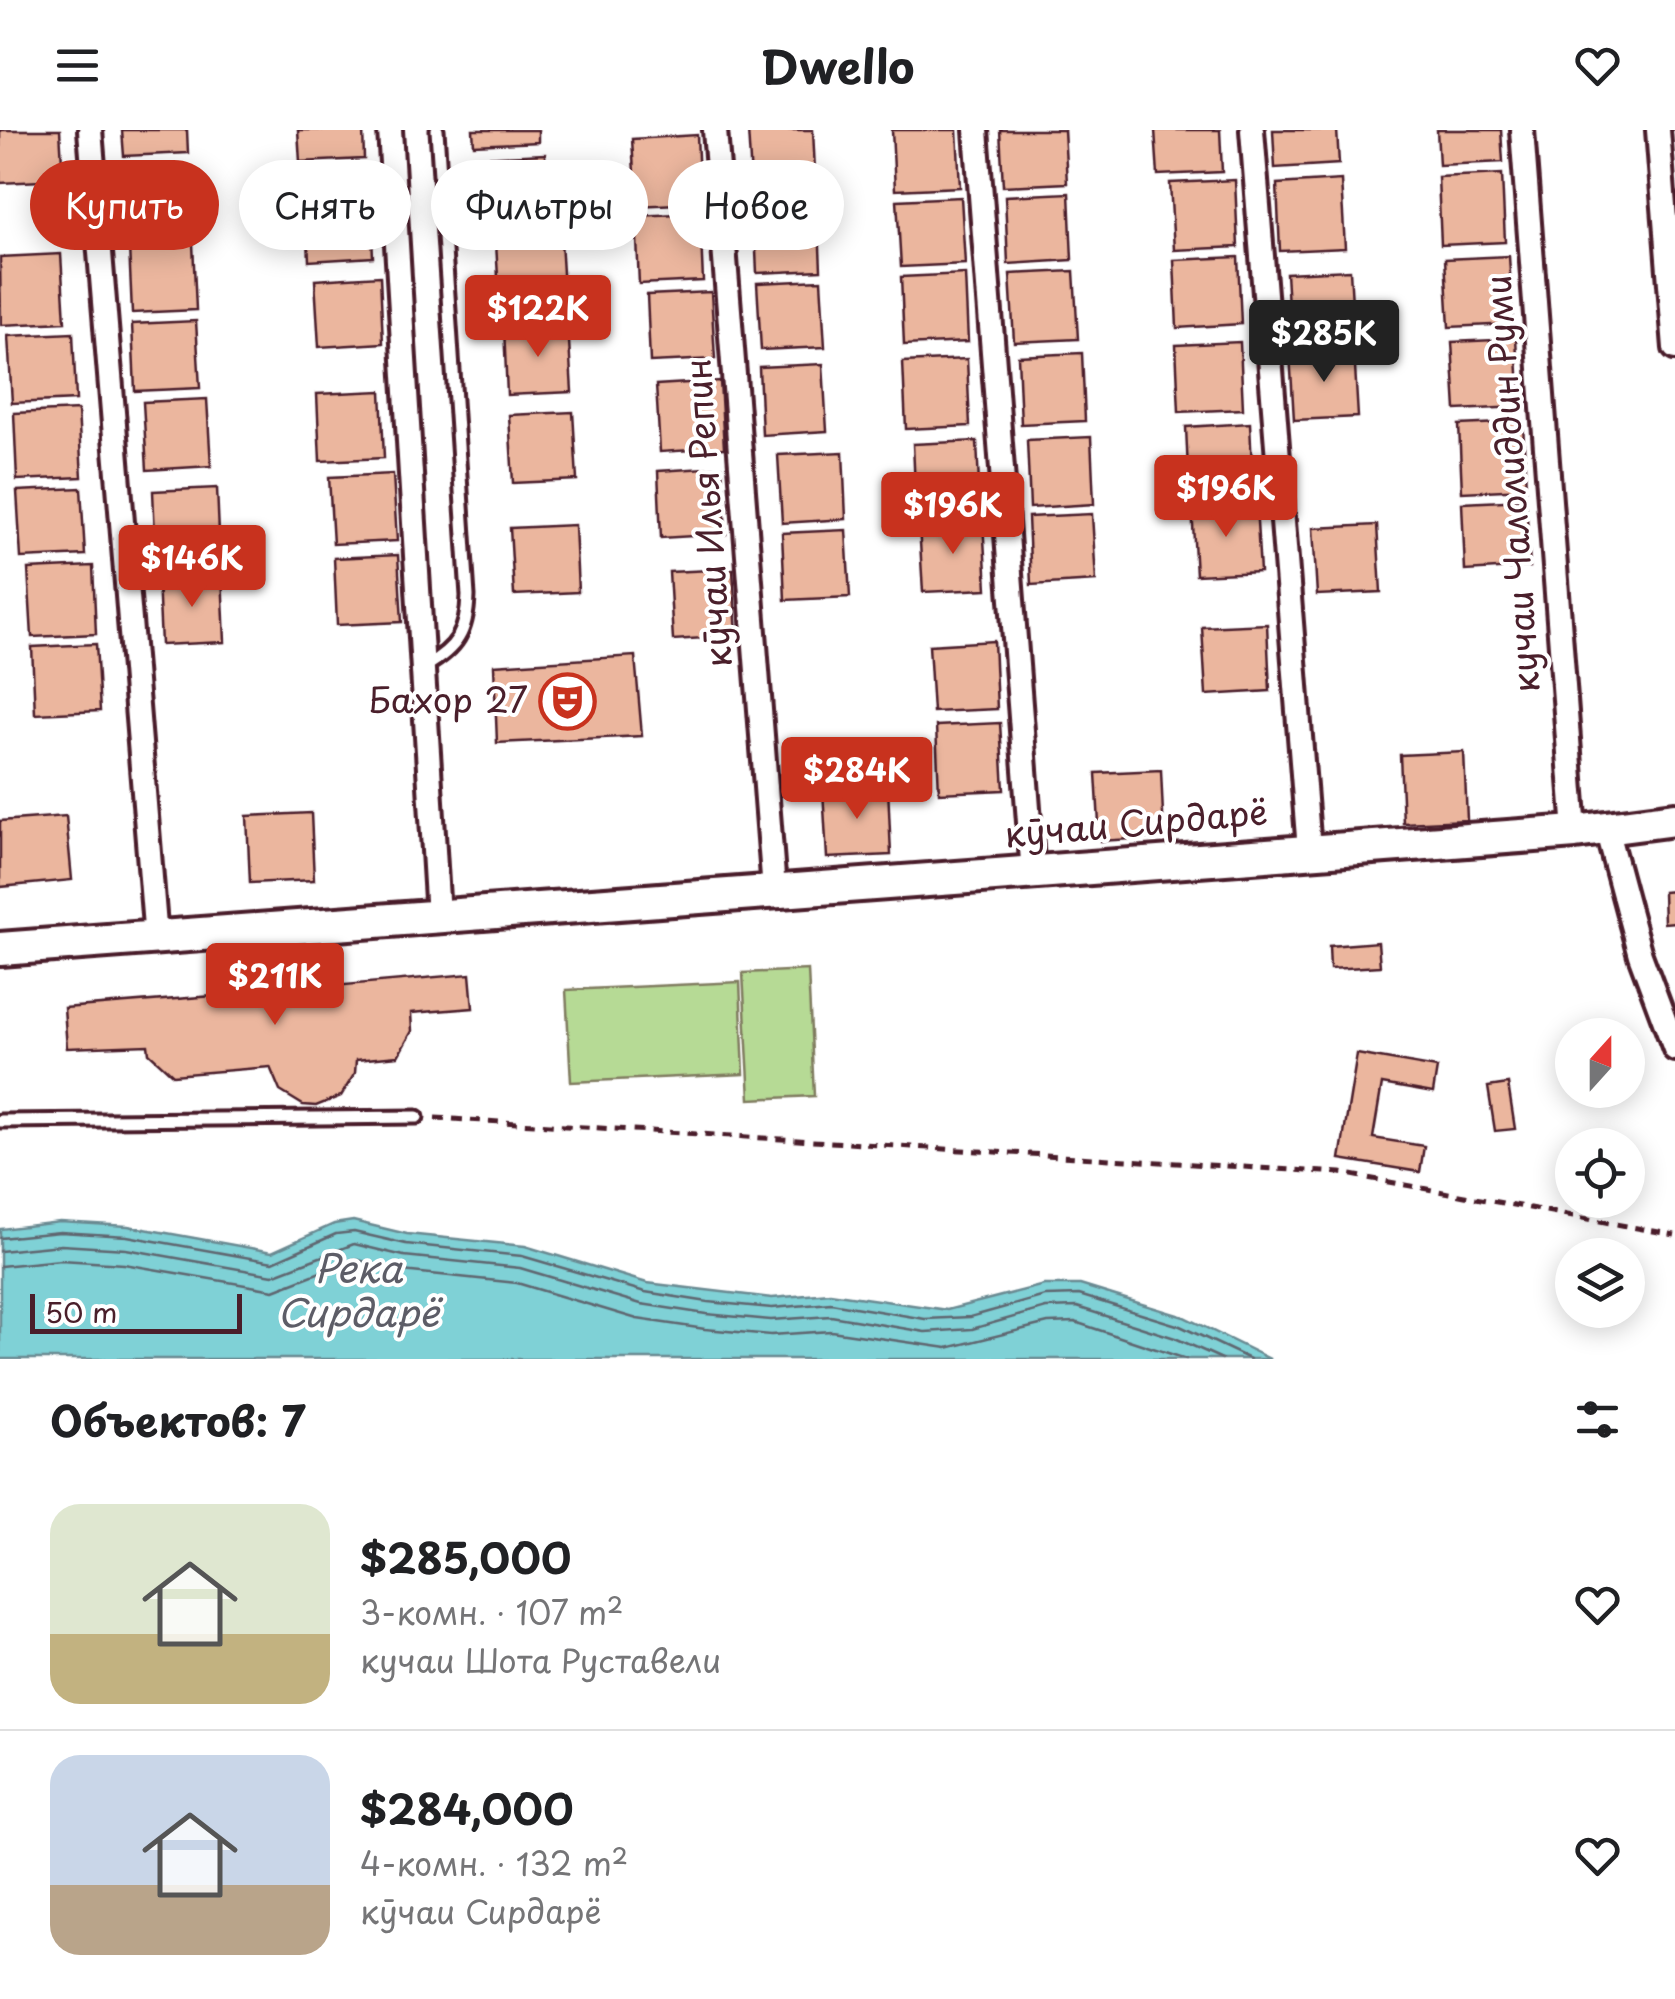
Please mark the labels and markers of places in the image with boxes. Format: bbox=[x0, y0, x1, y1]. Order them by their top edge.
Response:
pin: $122K bbox=[468, 275, 608, 360]
pin: $285K bbox=[1254, 300, 1394, 385]
pin: $196K bbox=[1156, 455, 1296, 540]
pin: $196K bbox=[883, 472, 1023, 557]
pin: $146K bbox=[122, 525, 262, 610]
theatre icon: Бахор 27 bbox=[537, 671, 597, 731]
place label: Бахор 27 bbox=[368, 672, 528, 725]
pin: $284K bbox=[787, 737, 927, 822]
pin: $211K bbox=[205, 943, 345, 1028]

